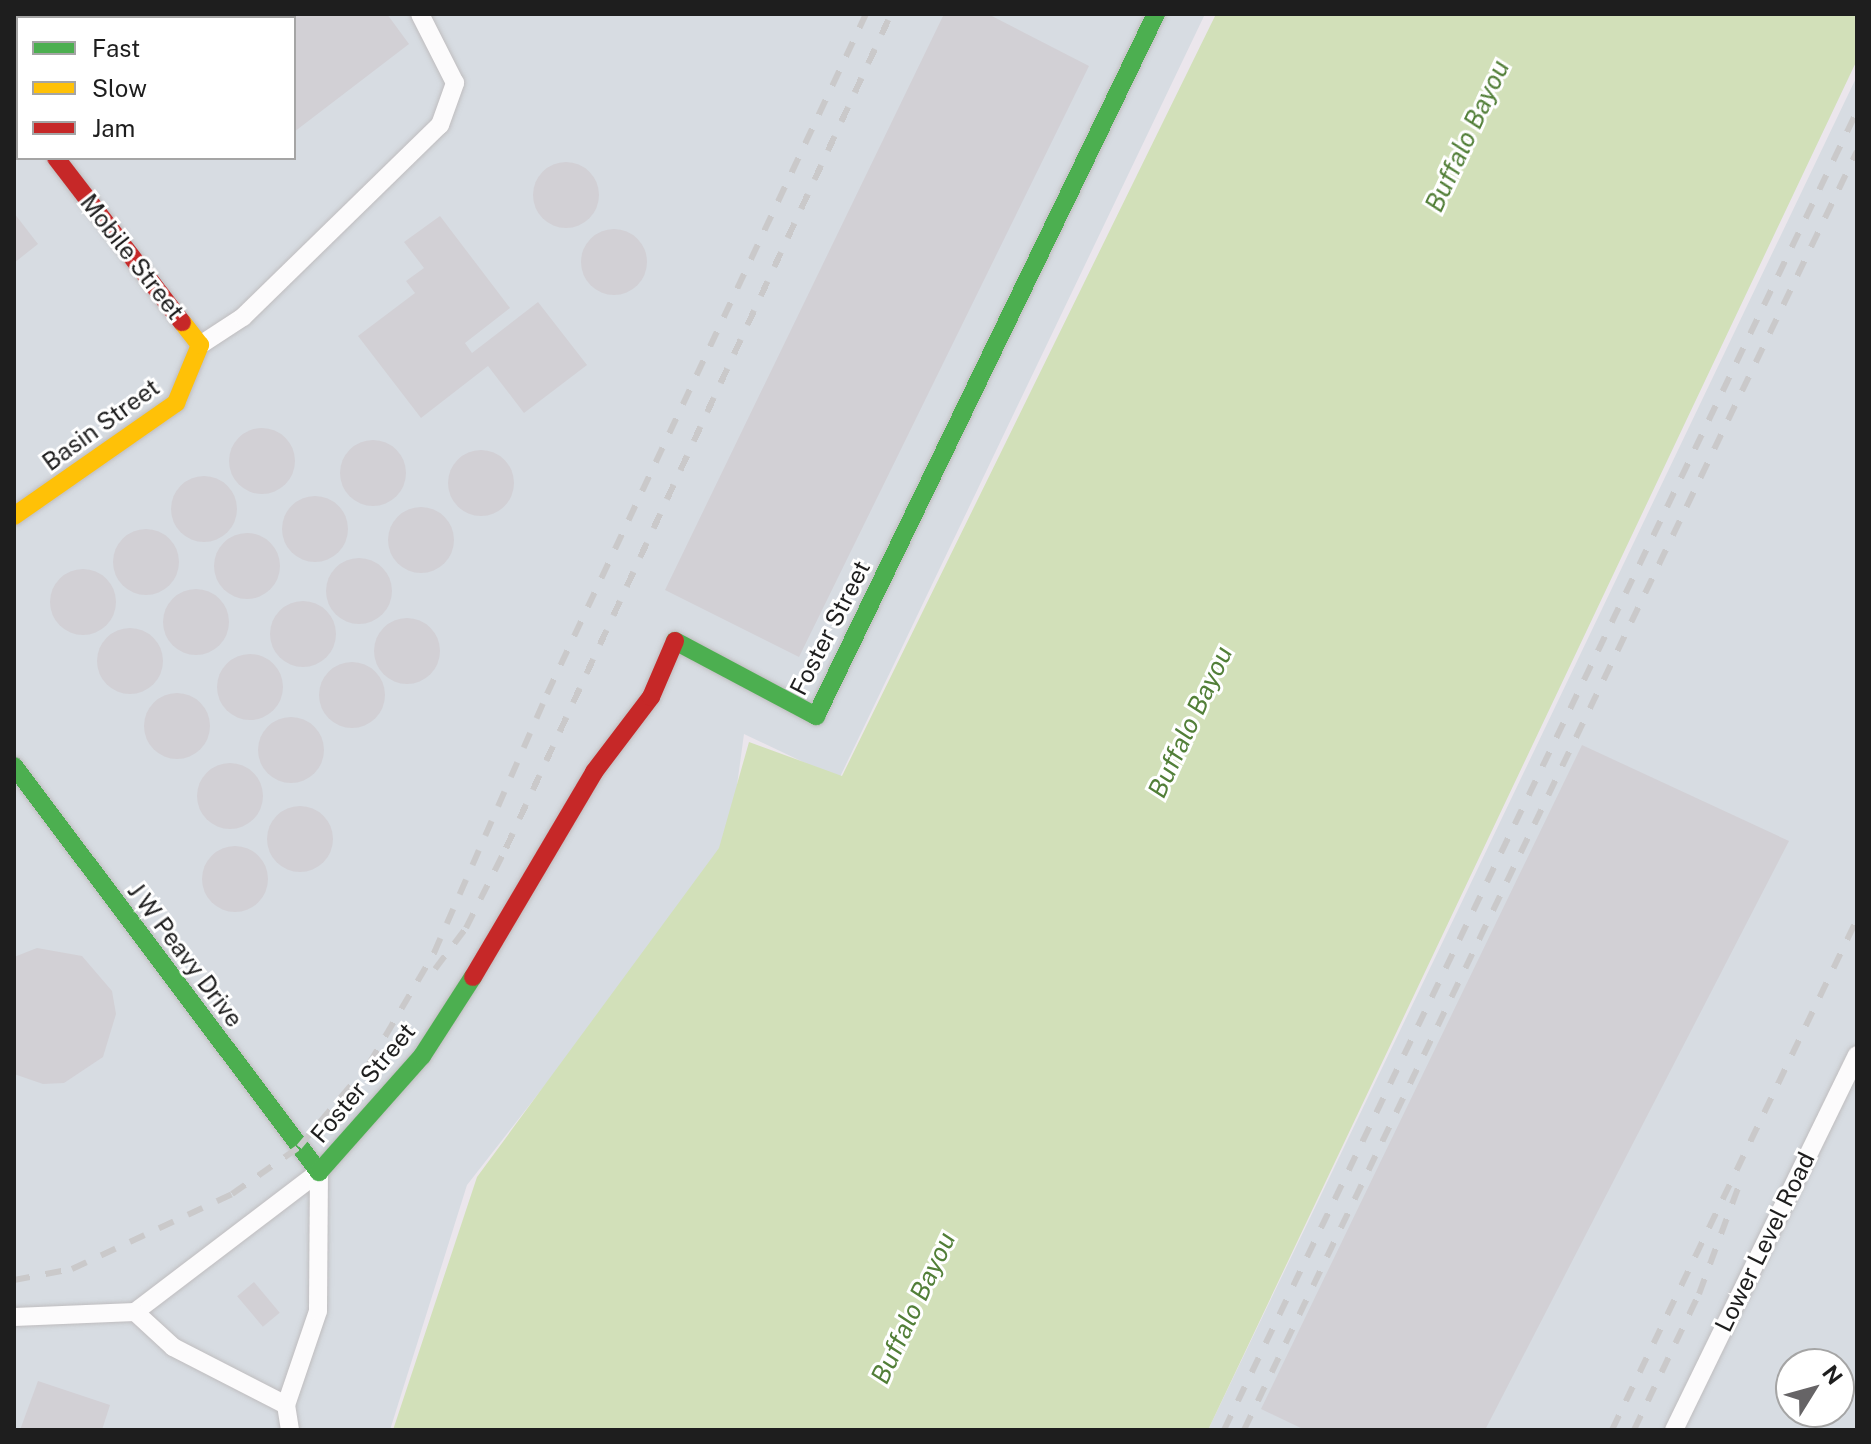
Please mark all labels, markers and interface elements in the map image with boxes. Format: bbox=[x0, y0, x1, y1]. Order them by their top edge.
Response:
legend bbox=[16, 16, 296, 160]
text: Fast bbox=[92, 34, 140, 62]
water label: Buffalo Bayou bbox=[1418, 55, 1516, 217]
text: Slow bbox=[92, 74, 147, 102]
text: Jam bbox=[92, 114, 135, 142]
street label: Mobile Street bbox=[74, 189, 190, 325]
street label: Basin Street bbox=[37, 373, 165, 477]
street label: Foster Street bbox=[784, 556, 876, 700]
water label: Buffalo Bayou bbox=[1141, 641, 1239, 803]
street label: J W Peavy Drive bbox=[121, 877, 249, 1033]
street label: Foster Street bbox=[305, 1017, 421, 1149]
street label: Lower Level Road bbox=[1709, 1148, 1821, 1336]
water label: Buffalo Bayou bbox=[864, 1227, 962, 1389]
north arrow bbox=[1775, 1348, 1855, 1428]
text: N bbox=[1817, 1360, 1848, 1389]

